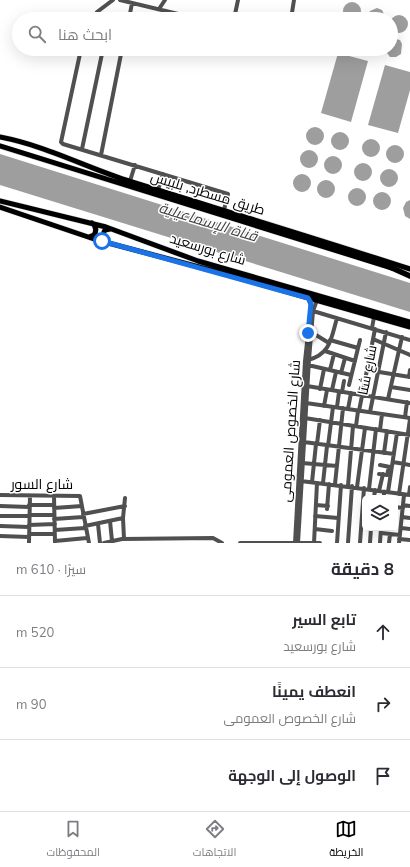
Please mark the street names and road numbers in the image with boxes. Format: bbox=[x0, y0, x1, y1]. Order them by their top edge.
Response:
street label: طريق مسطرد, بلبيس bbox=[149, 167, 267, 219]
street label: شارع بورسعيد bbox=[168, 229, 248, 269]
street label: شارع شتا bbox=[353, 343, 381, 397]
street label: شارع الخصوص العمومى bbox=[276, 359, 304, 503]
street label: شارع السور bbox=[10, 475, 73, 493]

